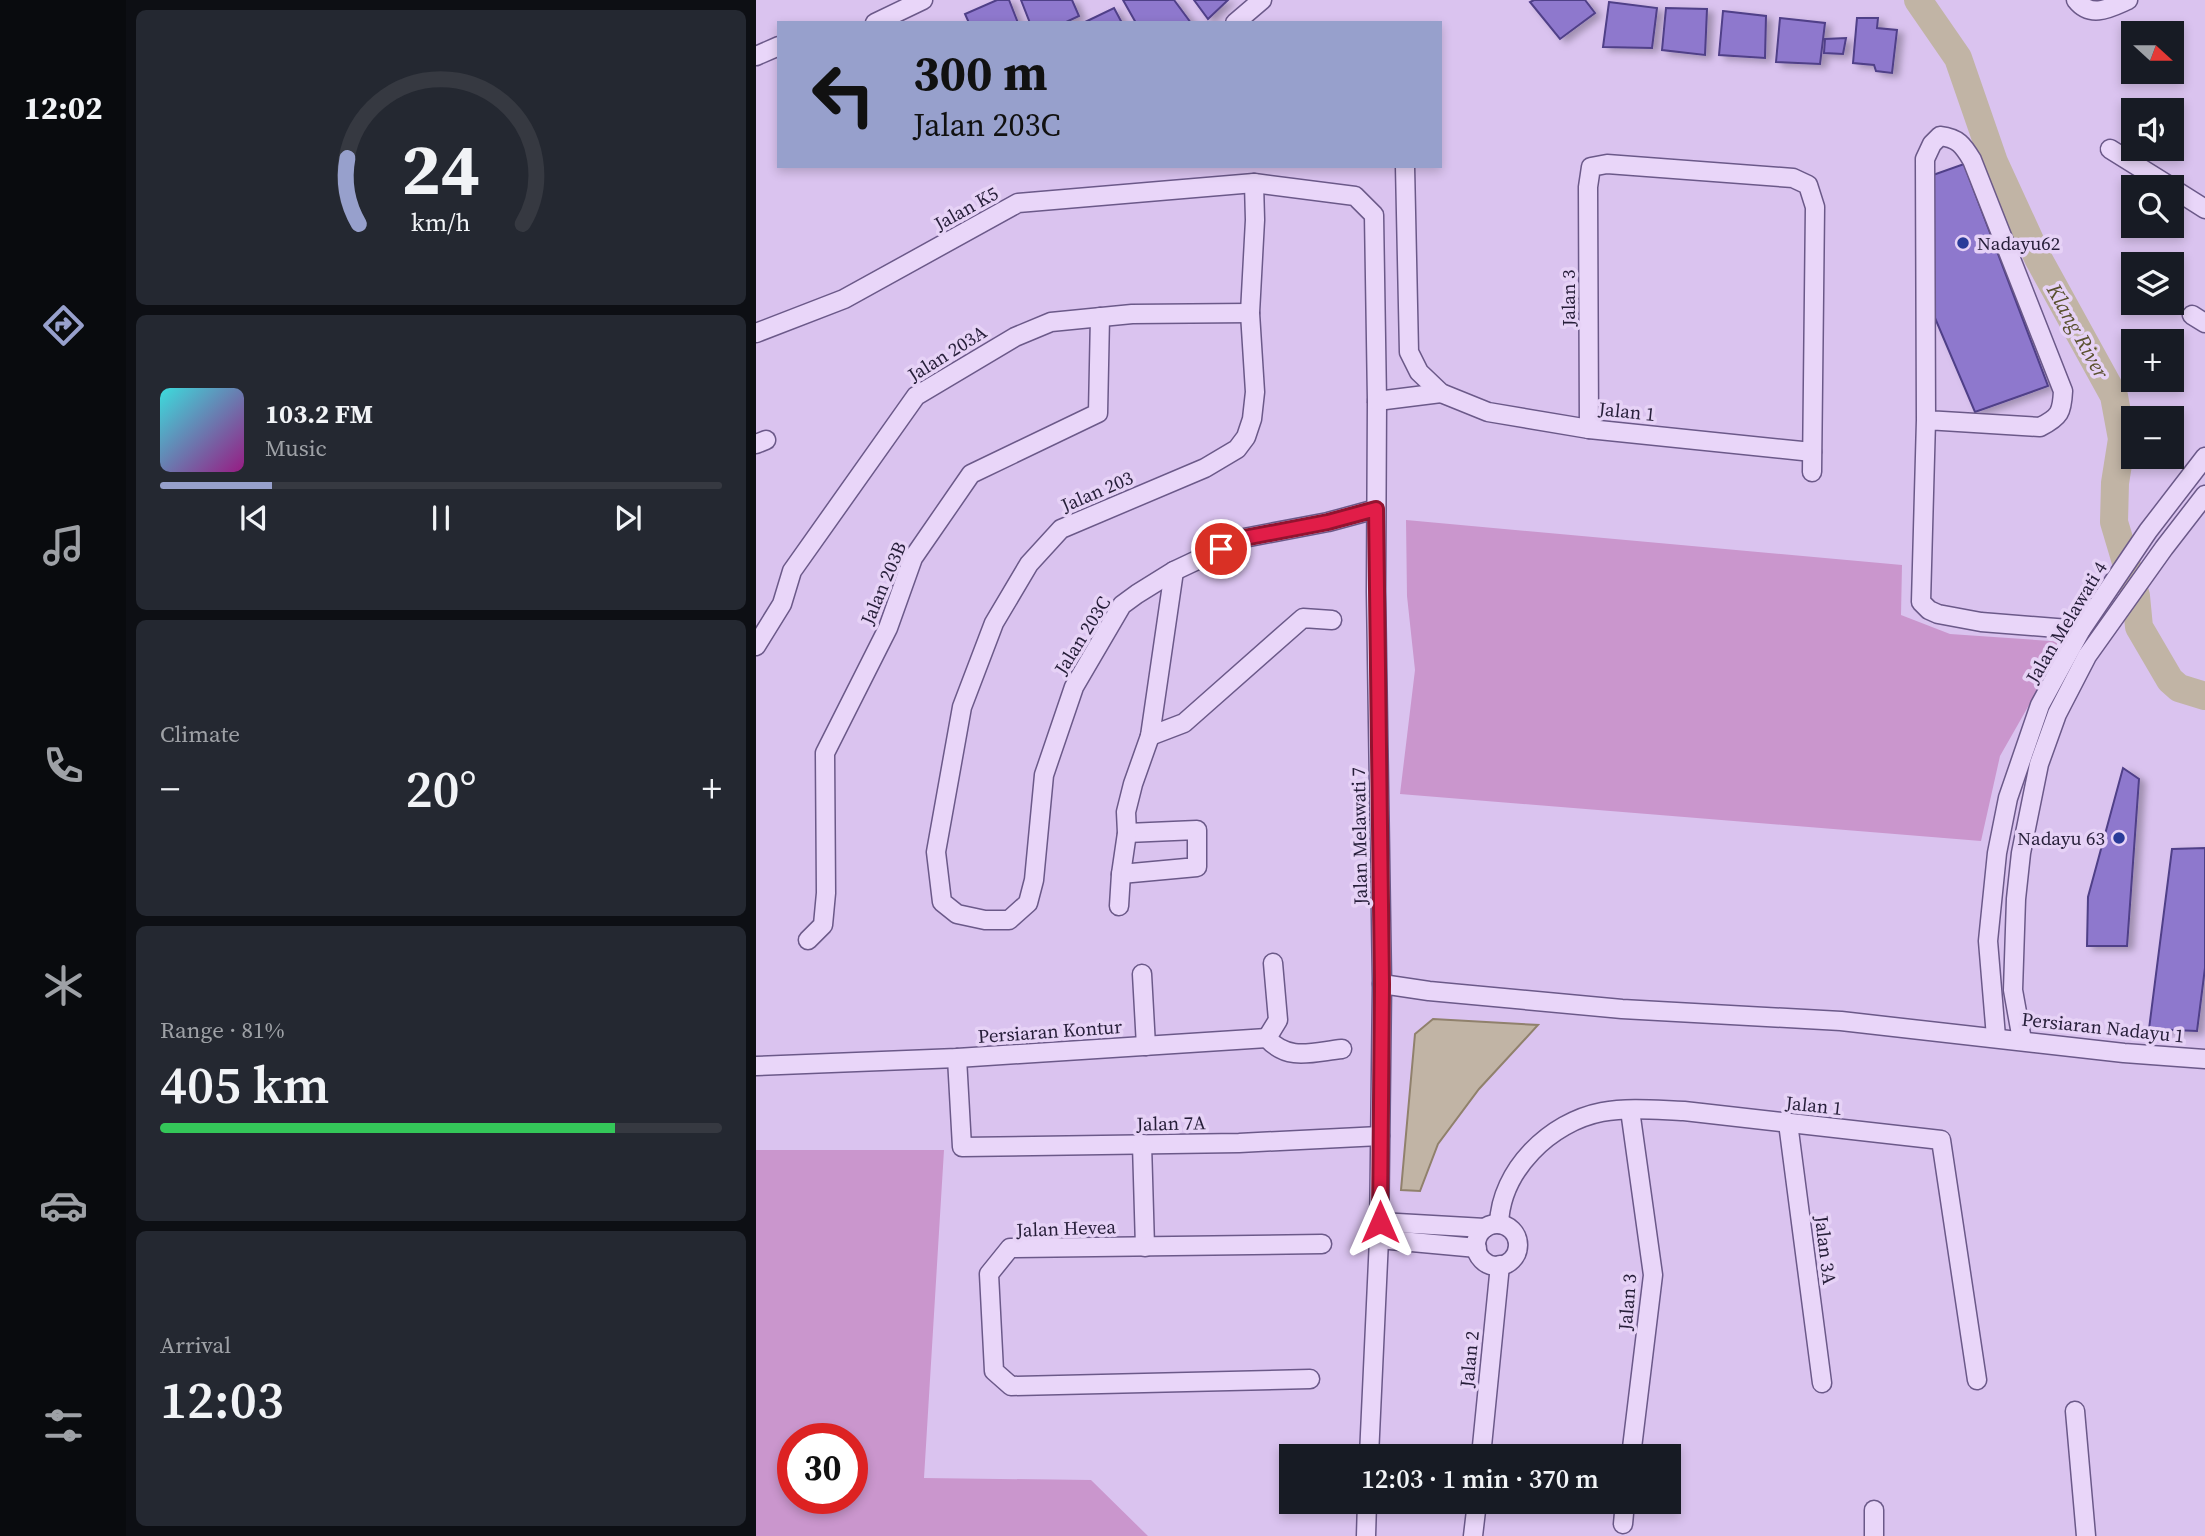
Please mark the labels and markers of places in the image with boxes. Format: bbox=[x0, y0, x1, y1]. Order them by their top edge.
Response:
place label: Nadayu62 bbox=[1977, 230, 2060, 256]
marker: Nadayu62 bbox=[1955, 235, 1971, 251]
pin bbox=[1191, 519, 1251, 579]
place label: Nadayu 63 bbox=[2017, 825, 2105, 851]
marker: Nadayu 63 bbox=[2111, 830, 2127, 846]

